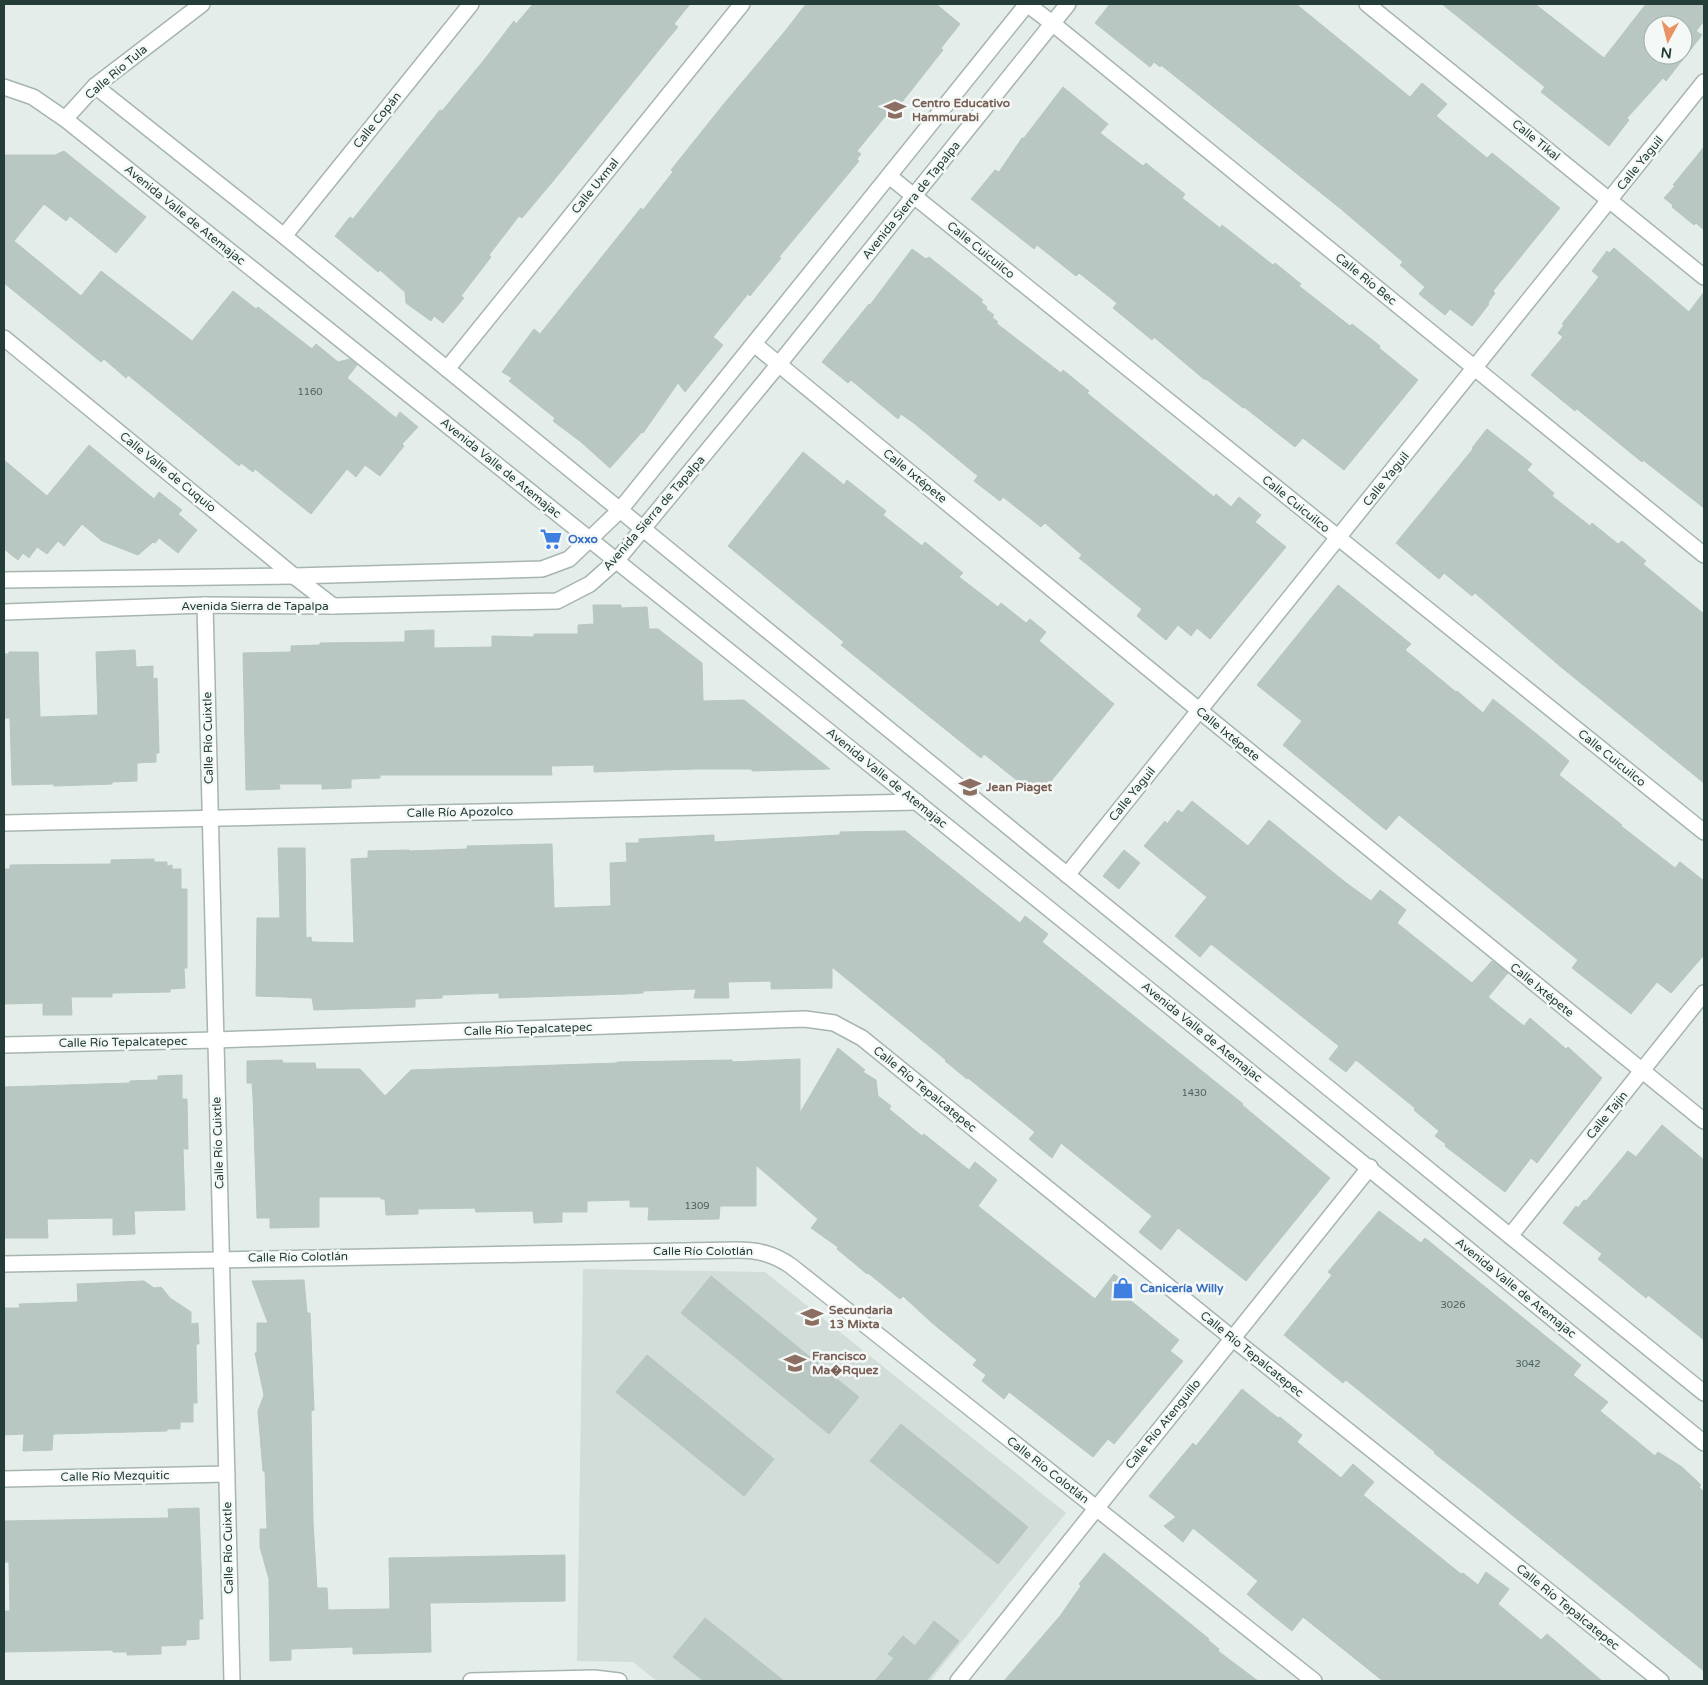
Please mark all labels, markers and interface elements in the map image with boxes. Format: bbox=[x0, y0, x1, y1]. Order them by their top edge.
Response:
north arrow bbox=[1643, 15, 1693, 65]
street label: Calle Río Tula bbox=[82, 42, 150, 102]
text: N bbox=[1660, 43, 1673, 62]
street label: Calle Copán bbox=[350, 89, 404, 151]
place label: Centro Educativo Hammurabi bbox=[912, 96, 1010, 124]
school or university icon: Centro Educativo Hammurabi bbox=[882, 97, 908, 123]
street label: Calle Tikal bbox=[1509, 117, 1563, 163]
street label: Calle Yaguil bbox=[1614, 133, 1666, 193]
street label: Avenida Sierra de Tapalpa bbox=[859, 138, 963, 262]
street label: Calle Uxmal bbox=[568, 155, 622, 217]
street label: Avenida Valle de Atemajac bbox=[122, 162, 248, 268]
street label: Calle Cuicuilco bbox=[944, 219, 1018, 281]
street label: Calle Río Bec bbox=[1333, 250, 1399, 308]
house number: 1160 bbox=[297, 386, 323, 398]
street label: Avenida Valle de Atemajac bbox=[438, 415, 564, 521]
street label: Calle Valle de Cuquío bbox=[117, 429, 219, 515]
street label: Calle Ixtépete bbox=[880, 446, 950, 506]
street label: Calle Yaguil bbox=[1360, 449, 1412, 509]
street label: Avenida Sierra de Tapalpa bbox=[600, 453, 708, 573]
street label: Calle Cuicuilco bbox=[1259, 473, 1333, 535]
supermarket icon: Oxxo bbox=[538, 526, 564, 552]
place label: Oxxo bbox=[568, 532, 598, 546]
street label: Avenida Sierra de Tapalpa bbox=[181, 599, 329, 613]
street label: Calle Río Cuixtle bbox=[200, 692, 216, 784]
street label: Calle Ixtépete bbox=[1193, 704, 1263, 764]
street label: Avenida Valle de Atemajac bbox=[824, 725, 950, 831]
street label: Calle Cuicuilco bbox=[1575, 727, 1649, 789]
street label: Calle Yaguil bbox=[1106, 764, 1158, 824]
school or university icon: Jean Piaget bbox=[957, 774, 983, 800]
place label: Jean Piaget bbox=[985, 780, 1053, 795]
street label: Calle Río Apozolco bbox=[407, 804, 513, 820]
street label: Calle Ixtépete bbox=[1507, 960, 1577, 1020]
street label: Avenida Valle de Atemajac bbox=[1139, 979, 1265, 1085]
street label: Calle Río Tepalcatepec bbox=[463, 1020, 593, 1038]
street label: Calle Río Tepalcatepec bbox=[59, 1034, 187, 1050]
street label: Calle Río Tepalcatepec bbox=[871, 1043, 979, 1135]
house number: 1430 bbox=[1181, 1087, 1207, 1099]
street label: Calle Tajín bbox=[1583, 1088, 1631, 1142]
street label: Calle Río Cuixtle bbox=[209, 1096, 227, 1189]
house number: 1309 bbox=[684, 1200, 710, 1212]
street label: Avenida Valle de Atemajac bbox=[1453, 1235, 1579, 1341]
street label: Calle Río Colotlán bbox=[653, 1244, 753, 1258]
street label: Calle Río Colotlán bbox=[248, 1249, 348, 1265]
shop icon: Canicería Willy bbox=[1110, 1275, 1136, 1301]
place label: Canicería Willy bbox=[1140, 1281, 1224, 1296]
house number: 3026 bbox=[1440, 1299, 1466, 1311]
place label: Secundaria 13 Mixta bbox=[829, 1303, 893, 1331]
school or university icon: Secundaria 13 Mixta bbox=[799, 1304, 825, 1330]
street label: Calle Río Tepalcatepec bbox=[1198, 1308, 1306, 1400]
place label: Francisco Ma�Rquez bbox=[812, 1349, 879, 1378]
school or university icon: Francisco Ma�Rquez bbox=[782, 1350, 808, 1376]
house number: 3042 bbox=[1515, 1358, 1541, 1370]
street label: Calle Río Atenguillo bbox=[1123, 1376, 1203, 1472]
street label: Calle Río Colotlán bbox=[1004, 1434, 1092, 1506]
street label: Calle Río Mezquitic bbox=[60, 1468, 170, 1484]
street label: Calle Río Cuixtle bbox=[220, 1502, 236, 1594]
street label: Calle Río Tepalcatepec bbox=[1514, 1561, 1622, 1653]

